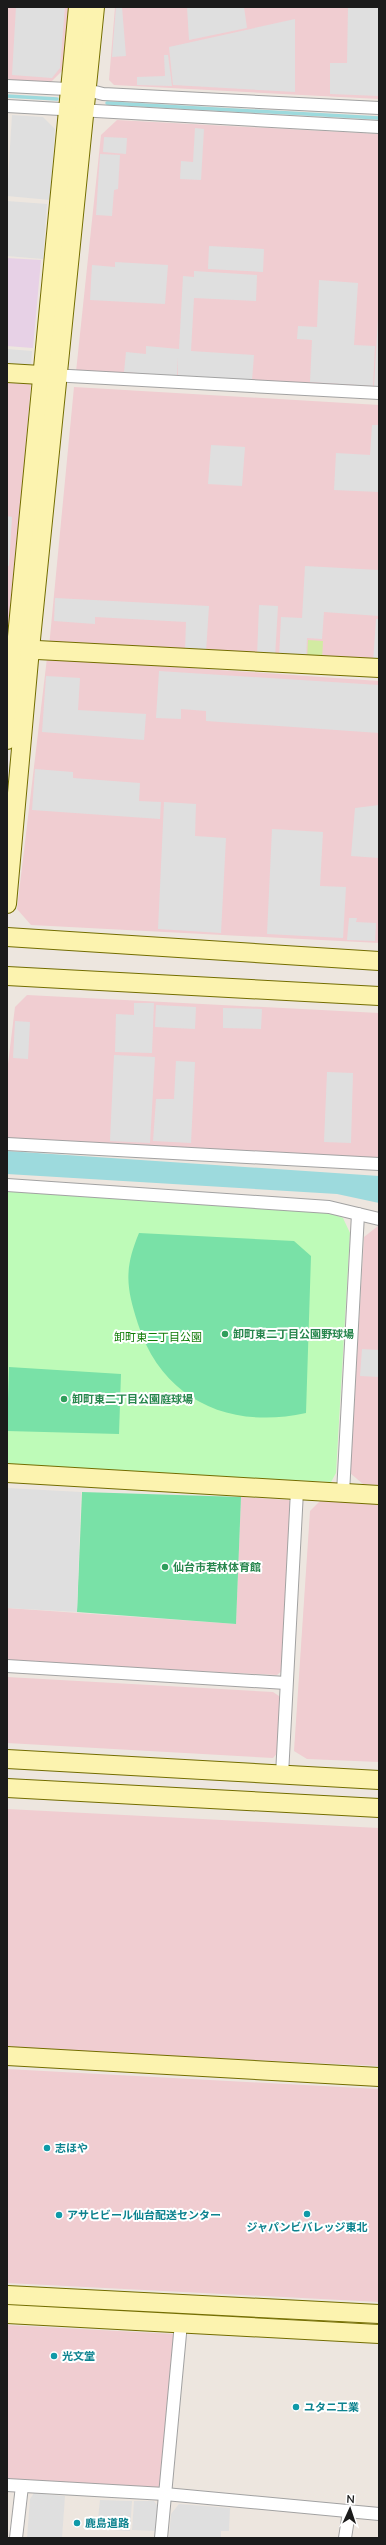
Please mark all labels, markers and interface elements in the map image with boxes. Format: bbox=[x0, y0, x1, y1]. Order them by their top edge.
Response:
place label: 卸町東二丁目公園野球場 bbox=[233, 1327, 354, 1341]
marker: 卸町東二丁目公園野球場 bbox=[220, 1329, 230, 1339]
park label: 卸町東二丁目公園 bbox=[114, 1330, 202, 1344]
place label: 卸町東二丁目公園庭球場 bbox=[72, 1392, 193, 1406]
marker: 卸町東二丁目公園庭球場 bbox=[59, 1394, 69, 1404]
place label: 仙台市若林体育館 bbox=[173, 1560, 261, 1574]
marker: 仙台市若林体育館 bbox=[160, 1562, 170, 1572]
place label: 志ほや bbox=[55, 2141, 88, 2155]
marker: 志ほや bbox=[42, 2143, 52, 2153]
place label: アサヒビール仙台配送センター bbox=[67, 2208, 221, 2222]
marker: ジャパンビバレッジ東北 bbox=[302, 2209, 312, 2219]
marker: アサヒビール仙台配送センター bbox=[54, 2210, 64, 2220]
place label: ジャパンビバレッジ東北 bbox=[247, 2220, 368, 2234]
place label: 光文堂 bbox=[62, 2349, 95, 2363]
marker: 光文堂 bbox=[49, 2351, 59, 2361]
place label: ユタニ工業 bbox=[304, 2400, 359, 2414]
marker: ユタニ工業 bbox=[291, 2402, 301, 2412]
north arrow bbox=[330, 2489, 370, 2529]
text: N bbox=[346, 2492, 355, 2506]
place label: 鹿島道路 bbox=[85, 2516, 130, 2530]
marker: 鹿島道路 bbox=[72, 2518, 82, 2528]

